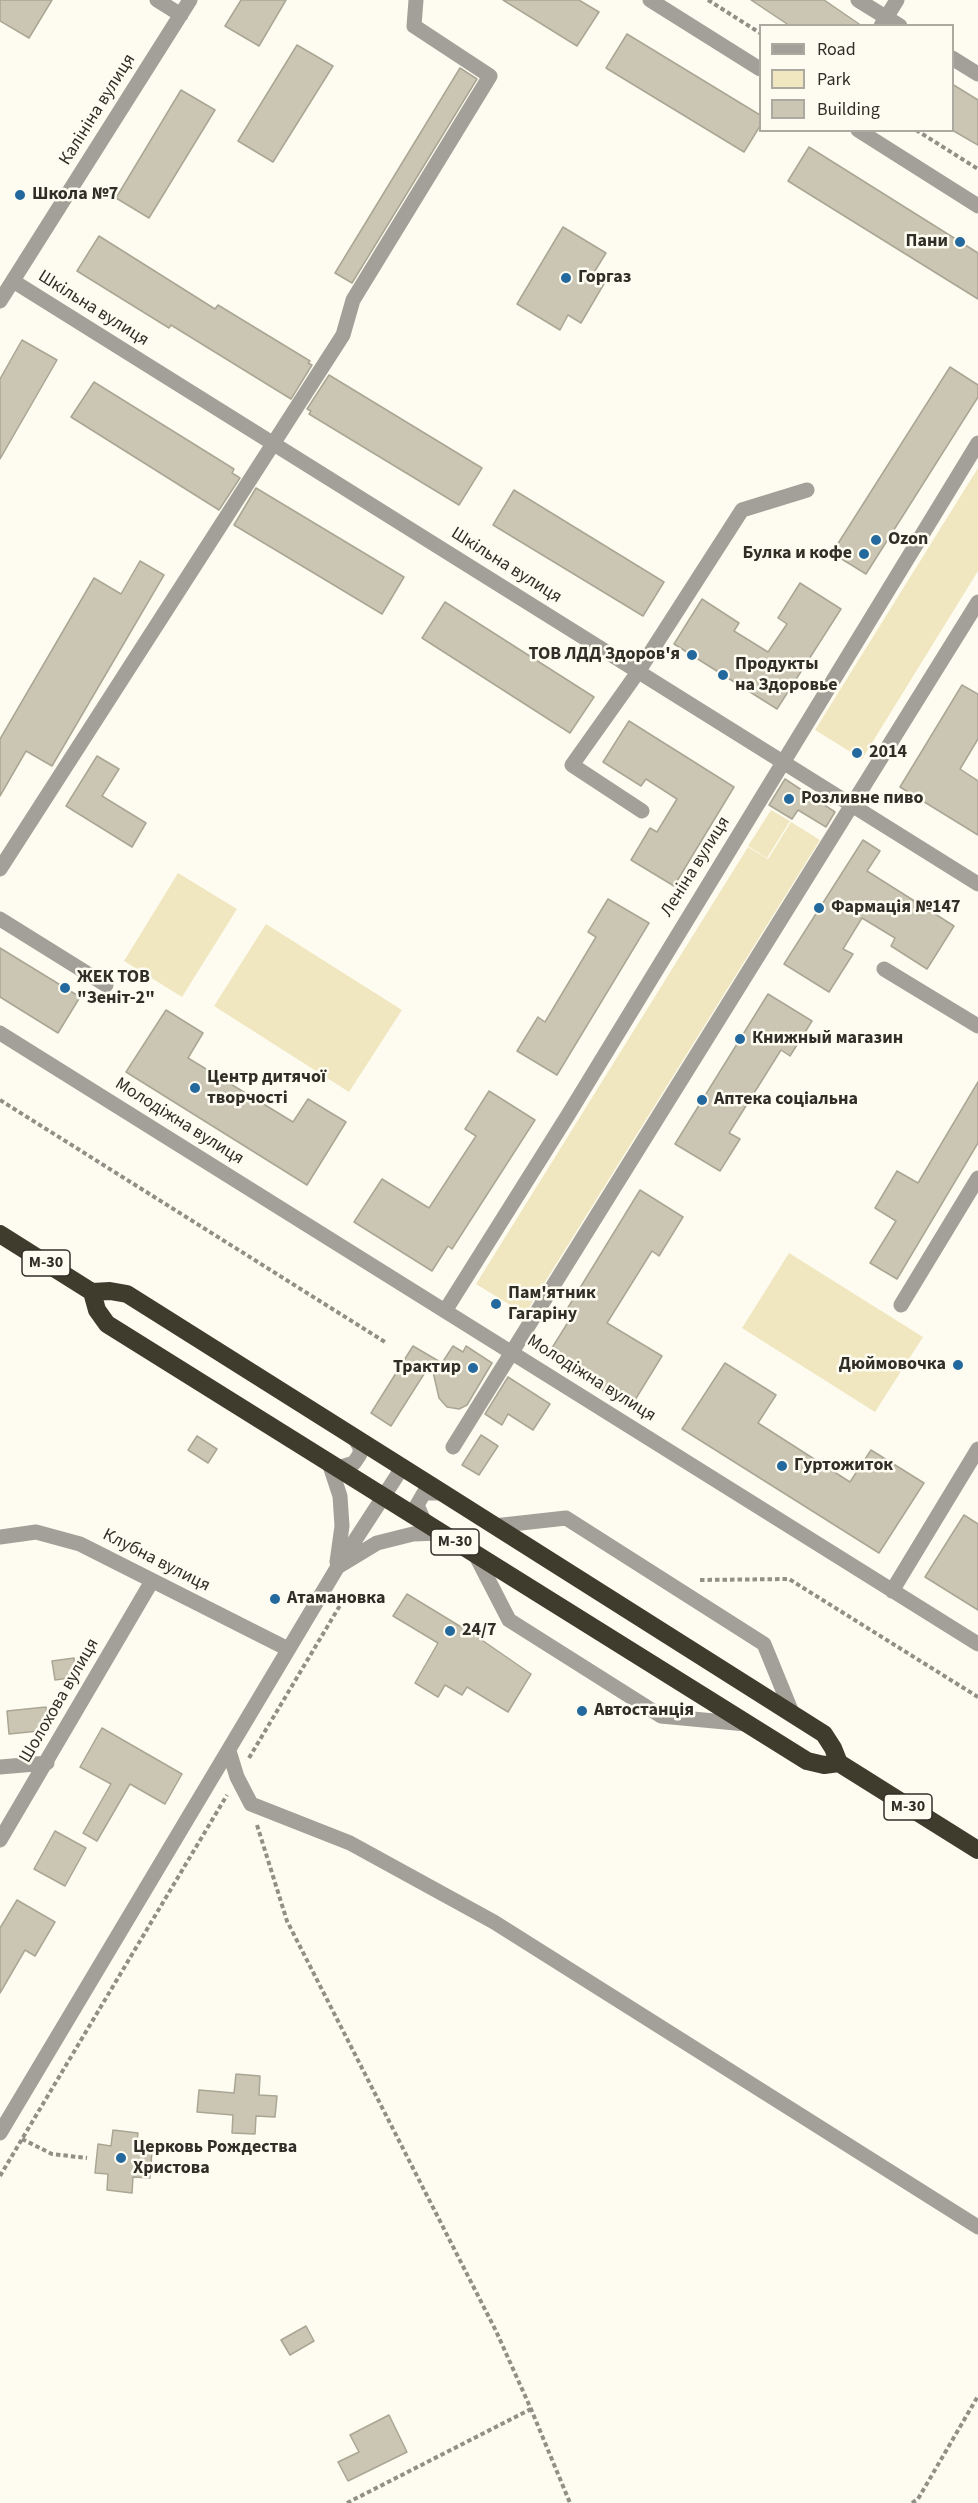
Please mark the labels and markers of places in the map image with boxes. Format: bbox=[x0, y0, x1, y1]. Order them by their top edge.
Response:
place label: Школа №7 bbox=[32, 184, 118, 206]
marker: Школа №7 bbox=[13, 188, 27, 202]
place label: Пани bbox=[906, 231, 948, 253]
marker: Пани bbox=[953, 235, 967, 249]
place label: Горгаз bbox=[578, 267, 631, 289]
marker: Горгаз bbox=[559, 271, 573, 285]
place label: Ozon bbox=[888, 529, 928, 551]
marker: Ozon bbox=[869, 533, 883, 547]
place label: Булка и кофе bbox=[743, 543, 852, 565]
marker: Булка и кофе bbox=[857, 547, 871, 561]
place label: ТОВ ЛДД Здоров'я bbox=[528, 644, 680, 666]
marker: ТОВ ЛДД Здоров'я bbox=[685, 648, 699, 662]
place label: Продукты на Здоровье bbox=[735, 654, 837, 696]
marker: Продукты на Здоровье bbox=[716, 668, 730, 682]
place label: 2014 bbox=[869, 742, 907, 764]
marker: 2014 bbox=[850, 746, 864, 760]
place label: Розливне пиво bbox=[801, 788, 923, 810]
marker: Розливне пиво bbox=[782, 792, 796, 806]
place label: Фармація №147 bbox=[831, 897, 961, 919]
marker: Фармація №147 bbox=[812, 901, 826, 915]
place label: ЖЕК ТОВ "Зеніт-2" bbox=[77, 967, 155, 1010]
marker: ЖЕК ТОВ "Зеніт-2" bbox=[58, 981, 72, 995]
place label: Книжный магазин bbox=[752, 1028, 903, 1050]
marker: Книжный магазин bbox=[733, 1032, 747, 1046]
place label: Центр дитячої творчості bbox=[207, 1067, 326, 1110]
marker: Центр дитячої творчості bbox=[188, 1081, 202, 1095]
place label: Аптека соціальна bbox=[714, 1089, 858, 1111]
marker: Аптека соціальна bbox=[695, 1093, 709, 1107]
place label: Пам'ятник Гагаріну bbox=[508, 1283, 596, 1326]
marker: Пам'ятник Гагаріну bbox=[489, 1297, 503, 1311]
place label: Дюймовочка bbox=[839, 1354, 946, 1376]
place label: Трактир bbox=[393, 1357, 461, 1379]
marker: Дюймовочка bbox=[951, 1358, 965, 1372]
marker: Трактир bbox=[466, 1361, 480, 1375]
place label: Гуртожиток bbox=[794, 1455, 893, 1477]
marker: Гуртожиток bbox=[775, 1459, 789, 1473]
place label: Атамановка bbox=[287, 1588, 385, 1610]
marker: Атамановка bbox=[268, 1592, 282, 1606]
place label: 24/7 bbox=[462, 1620, 497, 1642]
marker: 24/7 bbox=[443, 1624, 457, 1638]
place label: Автостанція bbox=[594, 1700, 694, 1722]
marker: Автостанція bbox=[575, 1704, 589, 1718]
place label: Церковь Рождества Христова bbox=[133, 2137, 297, 2180]
marker: Церковь Рождества Христова bbox=[114, 2151, 128, 2165]

